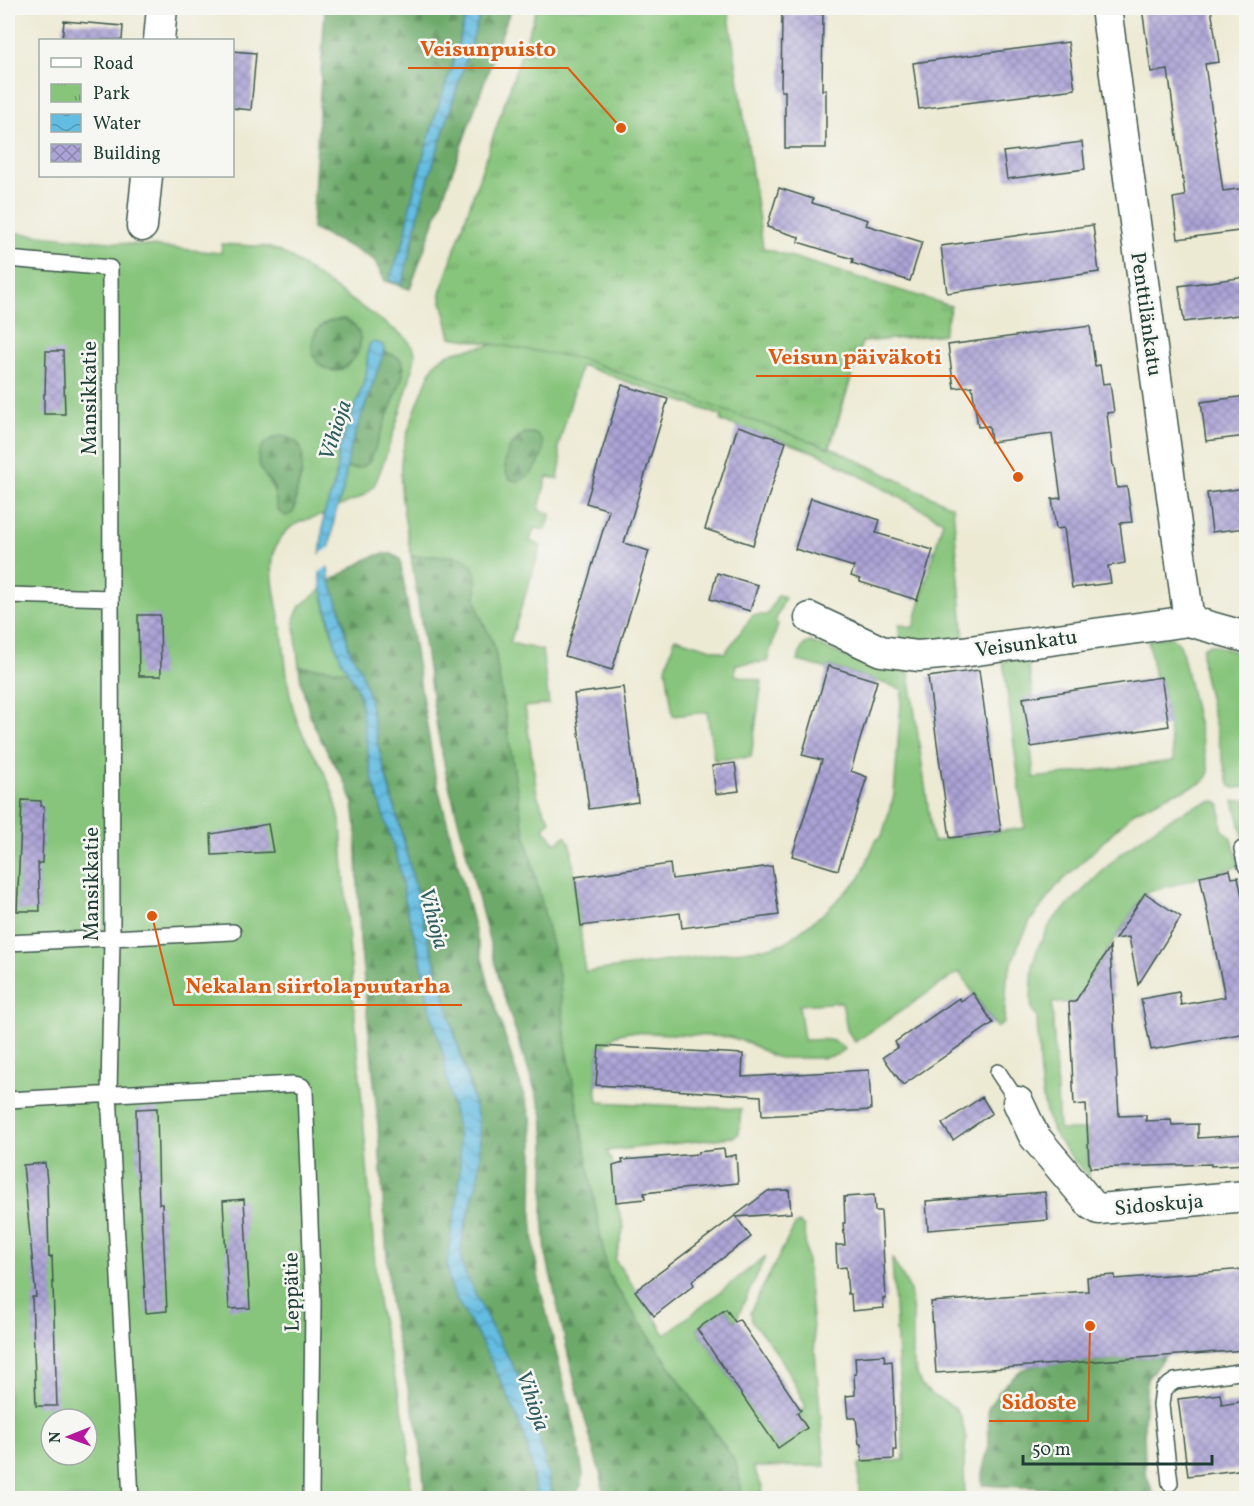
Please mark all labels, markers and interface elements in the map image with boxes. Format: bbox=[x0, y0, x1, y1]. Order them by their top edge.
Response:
callout: Veisunpuisto bbox=[408, 28, 568, 68]
text: Veisunpuisto bbox=[420, 35, 556, 66]
legend bbox=[39, 39, 234, 177]
text: Road bbox=[93, 52, 134, 77]
text: Park bbox=[93, 82, 130, 107]
text: Water bbox=[93, 112, 141, 137]
text: Building bbox=[93, 142, 161, 167]
street label: Penttilänkatu bbox=[1122, 250, 1169, 378]
callout: Veisun päiväkoti bbox=[756, 336, 954, 376]
street label: Mansikkatie bbox=[76, 341, 105, 455]
text: Veisun päiväkoti bbox=[768, 343, 942, 374]
water label: Vihioja bbox=[312, 396, 361, 465]
street label: Veisunkatu bbox=[973, 623, 1079, 666]
street label: Mansikkatie bbox=[78, 827, 107, 941]
water label: Vihioja bbox=[410, 885, 456, 953]
callout: Nekalan siirtolapuutarha bbox=[174, 965, 462, 1005]
text: Nekalan siirtolapuutarha bbox=[186, 972, 450, 1003]
street label: Sidoskuja bbox=[1113, 1187, 1205, 1224]
street label: Leppätie bbox=[277, 1252, 308, 1332]
water label: Vihioja bbox=[507, 1366, 556, 1435]
callout: Sidoste bbox=[989, 1381, 1088, 1421]
text: Sidoste bbox=[1001, 1388, 1077, 1419]
north arrow bbox=[39, 1407, 99, 1467]
scale bar bbox=[1023, 1428, 1212, 1466]
text: N bbox=[45, 1431, 67, 1443]
text: 50 m bbox=[1032, 1438, 1071, 1463]

